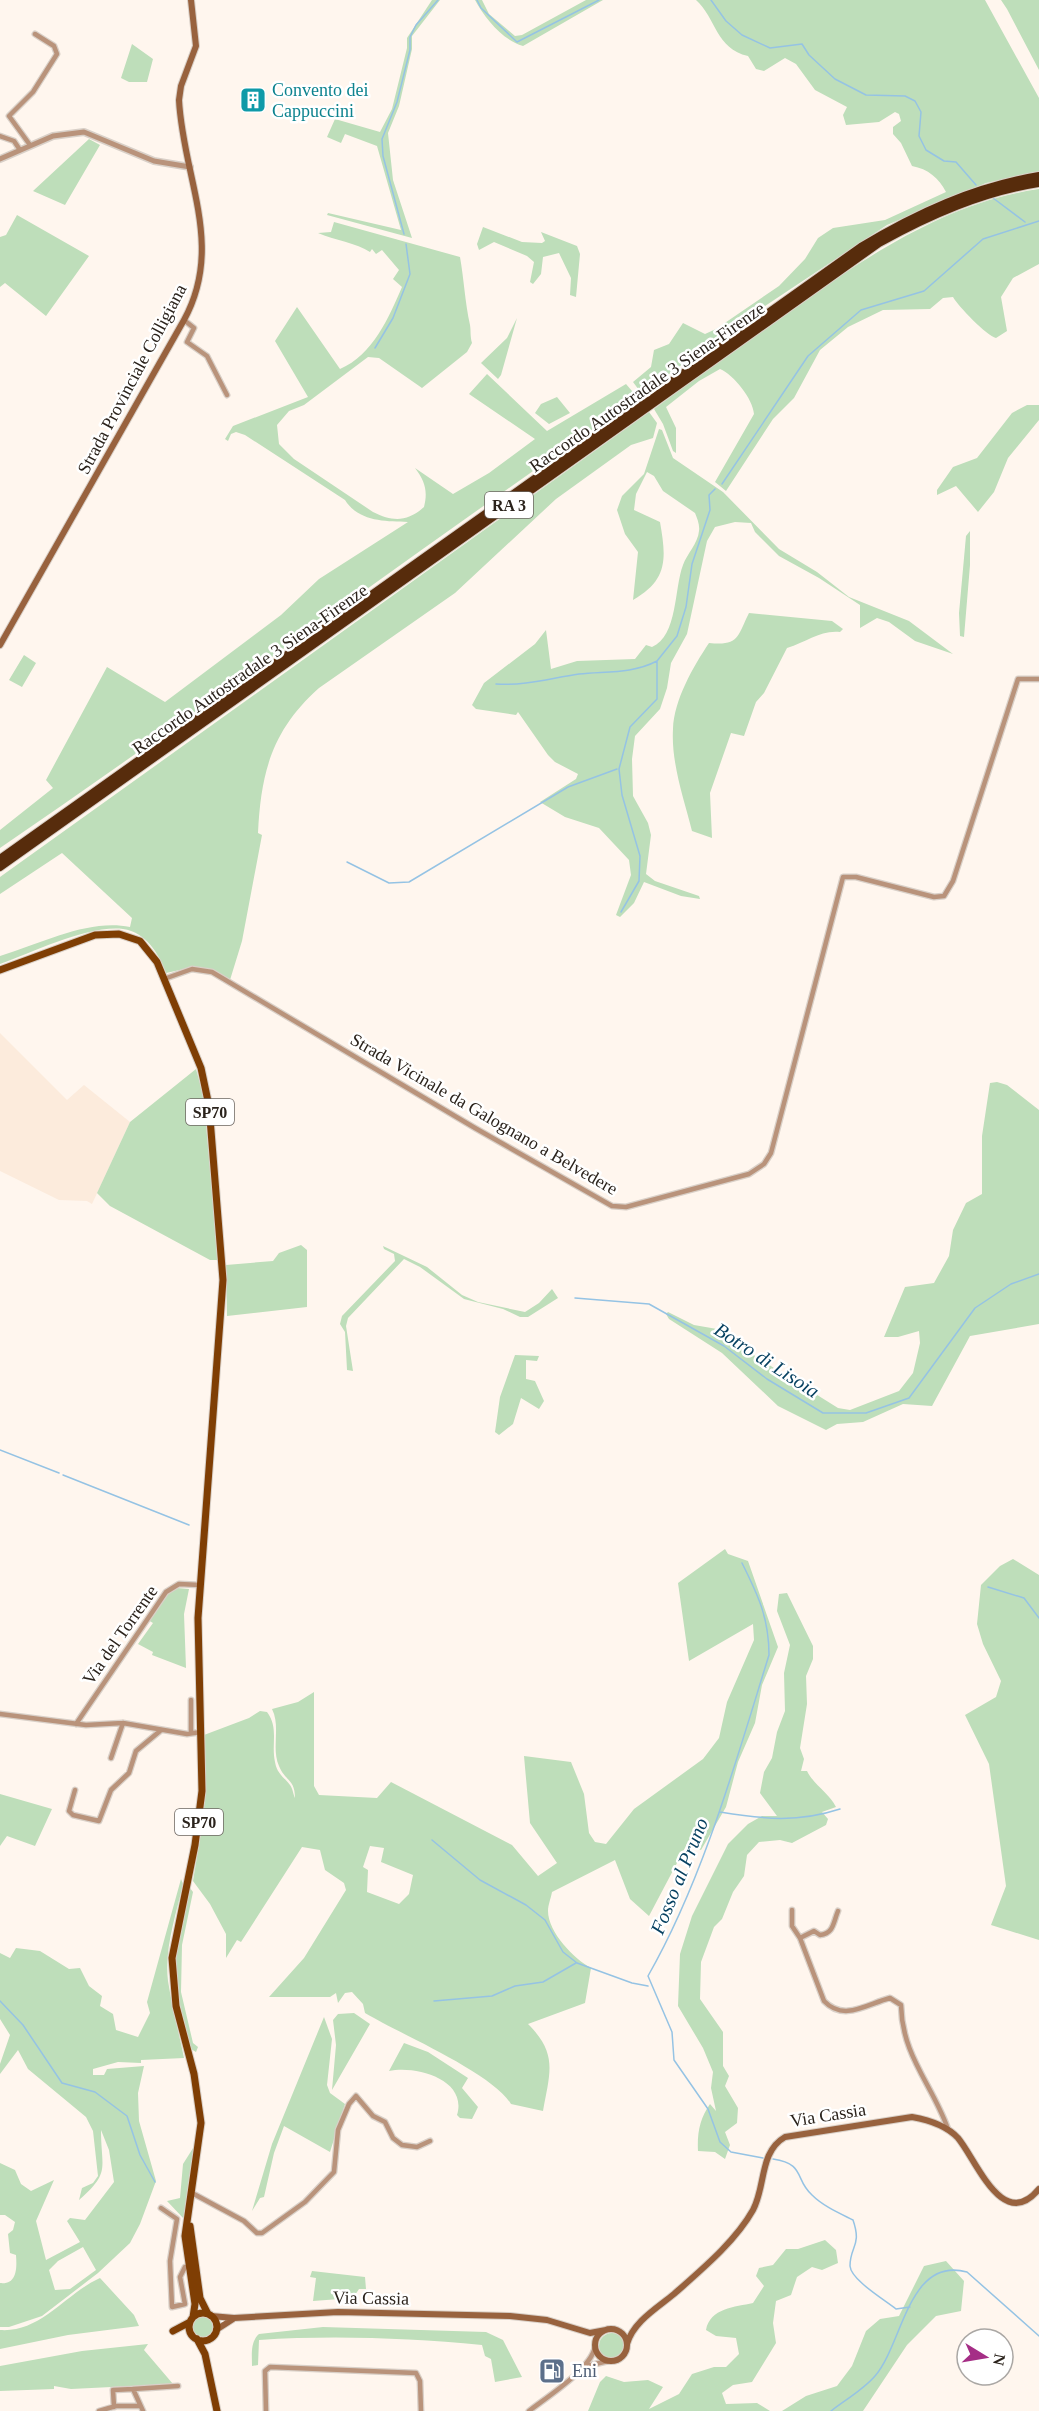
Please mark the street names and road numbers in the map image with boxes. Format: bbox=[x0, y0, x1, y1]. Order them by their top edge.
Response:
street label: Strada Provinciale Colligiana bbox=[73, 281, 191, 477]
street label: Raccordo Autostradale 3 Siena-Firenze bbox=[526, 298, 768, 476]
road number: RA 3 bbox=[485, 492, 533, 518]
street label: Raccordo Autostradale 3 Siena-Firenze bbox=[129, 580, 371, 758]
street label: Strada Vicinale da Galognano a Belvedere bbox=[347, 1029, 621, 1199]
road number: SP70 bbox=[186, 1099, 234, 1125]
street label: Via del Torrente bbox=[78, 1582, 162, 1688]
road number: SP70 bbox=[175, 1809, 223, 1835]
street label: Via Cassia bbox=[789, 2099, 867, 2131]
street label: Via Cassia bbox=[333, 2287, 409, 2309]

